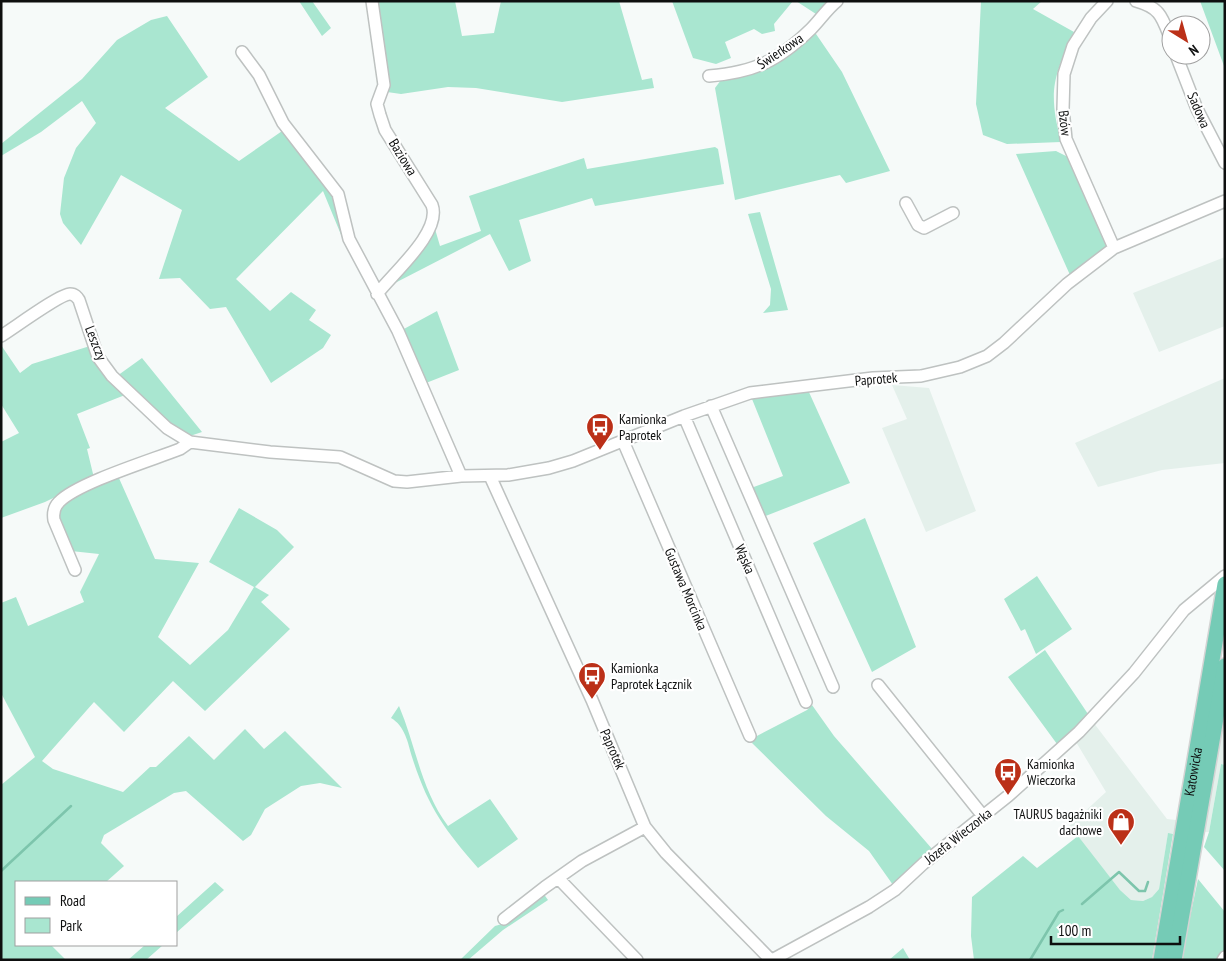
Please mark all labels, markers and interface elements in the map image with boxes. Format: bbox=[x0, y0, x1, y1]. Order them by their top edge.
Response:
north arrow bbox=[1161, 15, 1211, 65]
street label: Świerkowa bbox=[753, 29, 807, 73]
text: N bbox=[1185, 41, 1202, 60]
street label: Sadowa bbox=[1183, 89, 1215, 131]
street label: Bzów bbox=[1055, 109, 1076, 138]
street label: Baziowa bbox=[385, 135, 421, 179]
street label: Leszczy bbox=[81, 323, 111, 364]
street label: Paprotek bbox=[854, 368, 898, 390]
place label: Kamionka Paprotek bbox=[619, 410, 667, 444]
bus stop icon: Kamionka Paprotek bbox=[585, 412, 615, 451]
street label: Wąska bbox=[731, 542, 759, 576]
street label: Gustawa Morcinka bbox=[661, 545, 711, 633]
place label: Kamionka Paprotek Łącznik bbox=[611, 659, 692, 693]
bus stop icon: Kamionka Paprotek Łącznik bbox=[577, 661, 607, 700]
street label: Paprotek bbox=[596, 726, 630, 773]
street label: Katowicka bbox=[1180, 746, 1206, 797]
place label: Kamionka Wieczorka bbox=[1027, 755, 1076, 789]
bus stop icon: Kamionka Wieczorka bbox=[993, 757, 1023, 796]
street label: Józefa Wieczorka bbox=[920, 804, 995, 869]
place label: TAURUS bagażniki dachowe bbox=[1014, 805, 1102, 839]
shop icon: TAURUS bagażniki dachowe bbox=[1106, 807, 1136, 846]
legend bbox=[15, 881, 178, 946]
text: Road bbox=[60, 891, 86, 910]
scale bar bbox=[1051, 914, 1180, 946]
text: Park bbox=[60, 916, 82, 935]
text: 100 m bbox=[1058, 921, 1091, 940]

